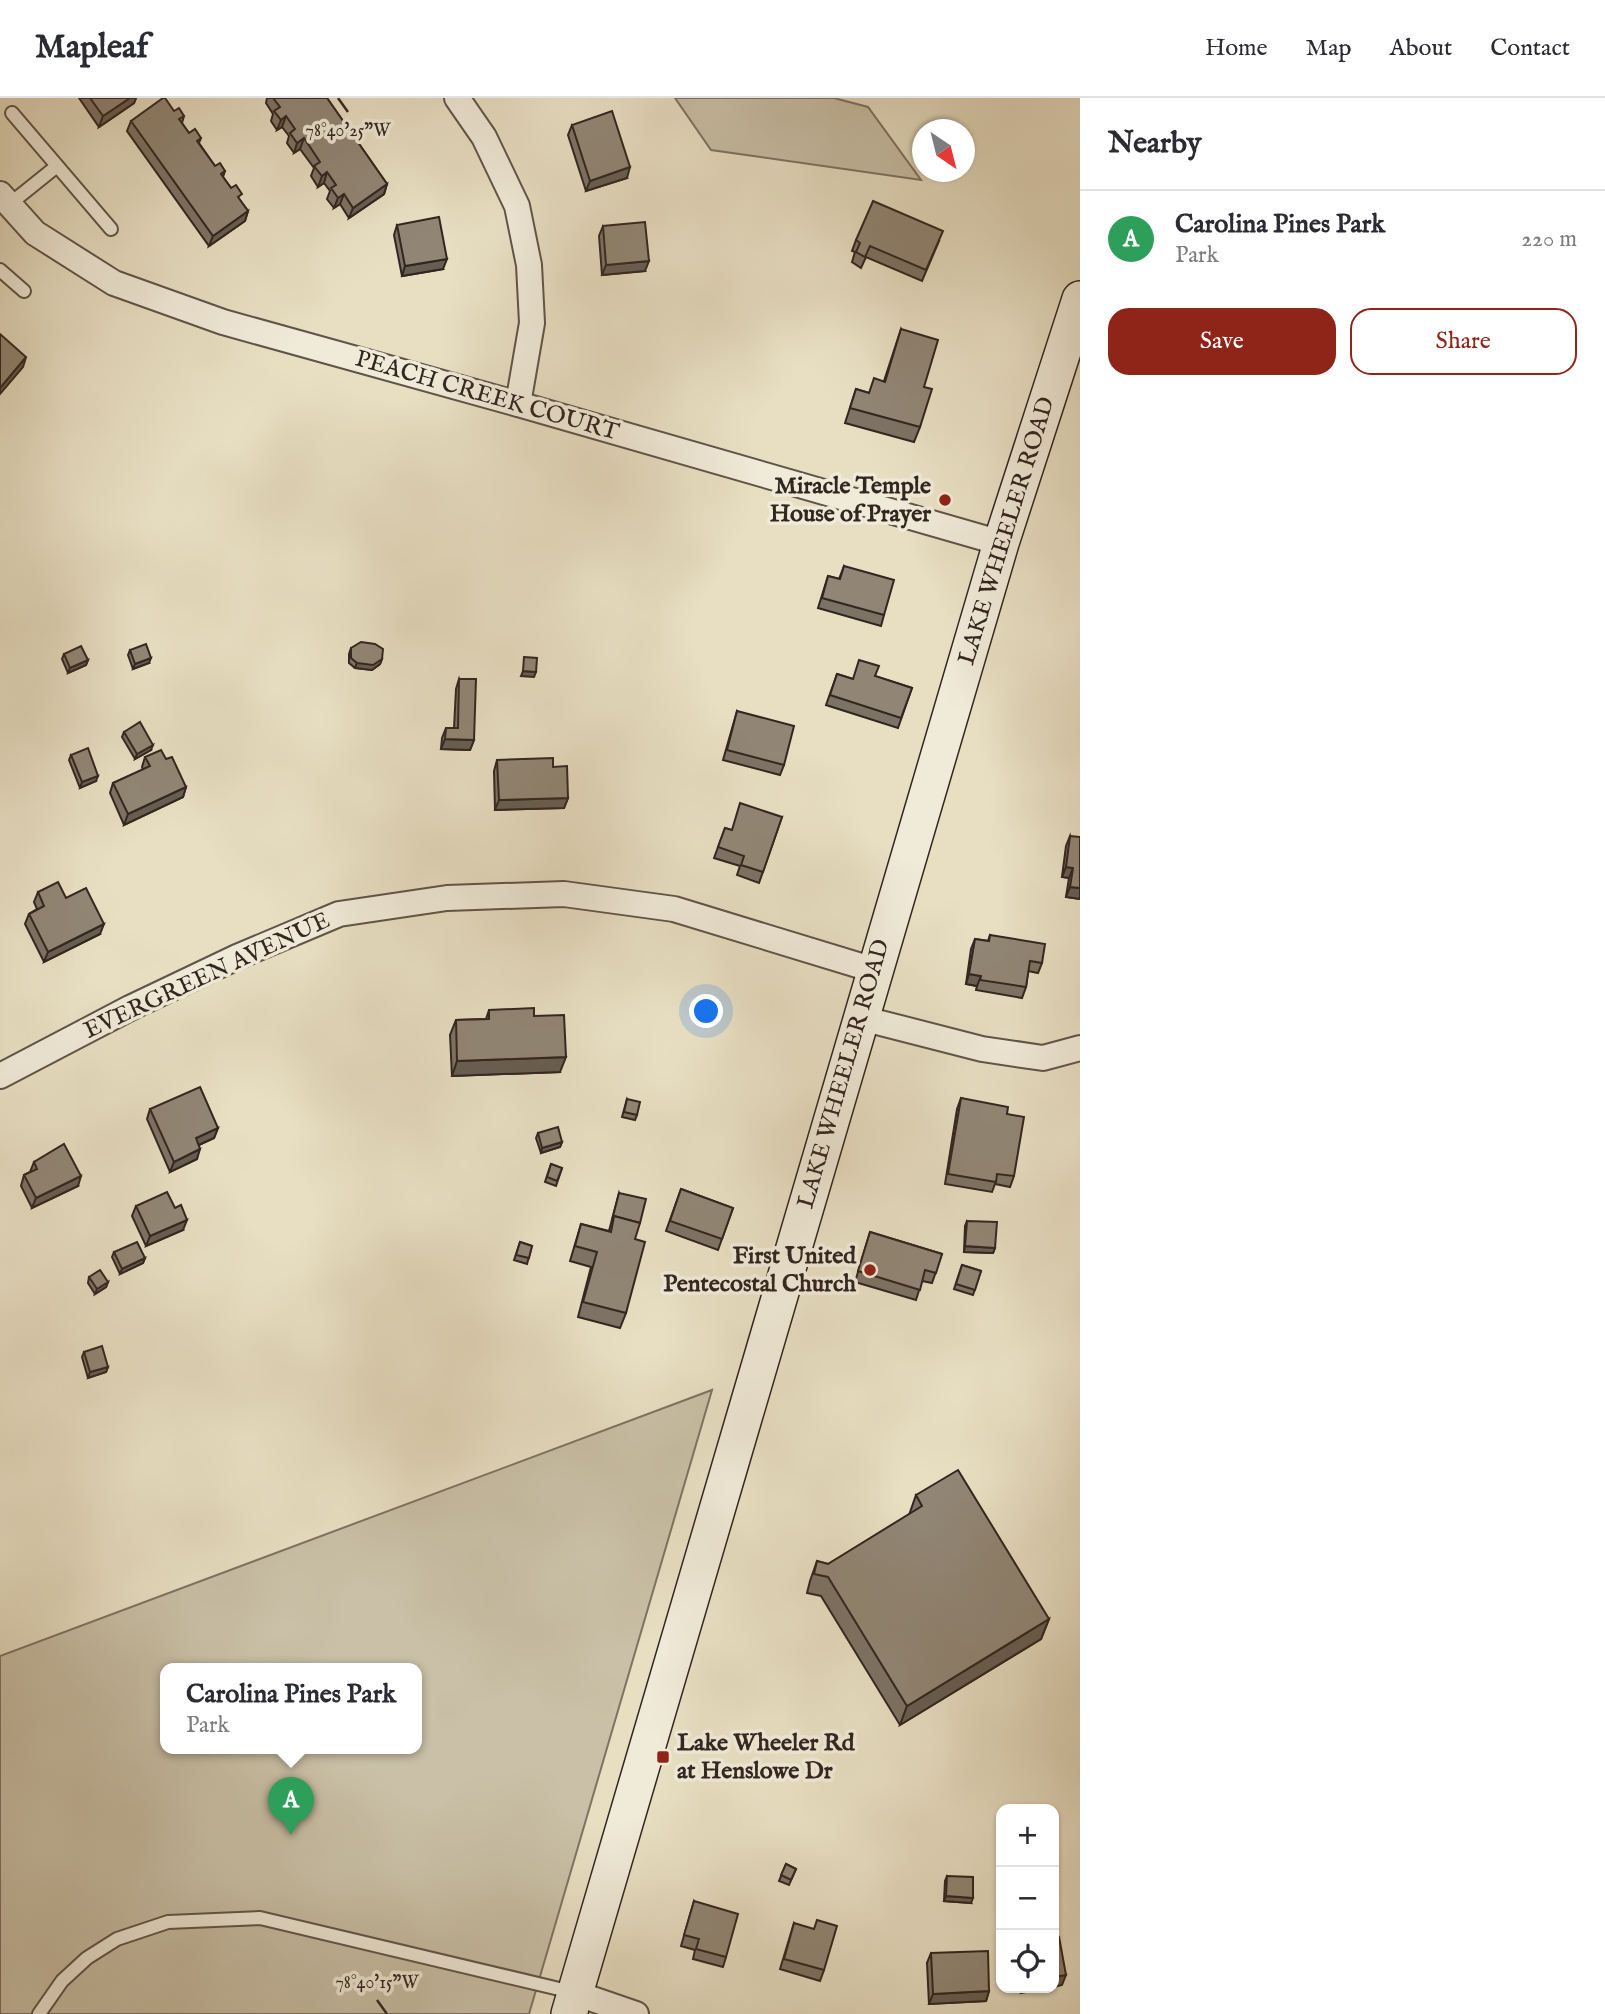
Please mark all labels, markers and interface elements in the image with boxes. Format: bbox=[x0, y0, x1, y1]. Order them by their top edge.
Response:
text: Mapleaf bbox=[35, 27, 148, 69]
text: Home bbox=[1205, 33, 1268, 64]
text: Map bbox=[1306, 33, 1352, 64]
text: About bbox=[1390, 33, 1452, 64]
text: Contact bbox=[1490, 33, 1570, 64]
north arrow bbox=[912, 119, 975, 182]
text: 78°40'25"W bbox=[306, 120, 391, 143]
text: Nearby bbox=[1108, 125, 1201, 163]
text: Carolina Pines Park bbox=[1175, 208, 1385, 241]
text: A bbox=[1123, 225, 1139, 254]
text: 220 m bbox=[1521, 225, 1577, 254]
text: Park bbox=[1175, 241, 1219, 270]
button: Save bbox=[1108, 308, 1336, 375]
button: Share bbox=[1350, 308, 1577, 375]
street label: PEACH CREEK COURT bbox=[352, 343, 623, 449]
street label: LAKE WHEELER ROAD bbox=[951, 393, 1063, 669]
place label: Miracle Temple House of Prayer bbox=[770, 471, 931, 530]
marker: Miracle Temple House of Prayer bbox=[937, 492, 953, 508]
street label: EVERGREEN AVENUE bbox=[79, 905, 335, 1047]
street label: LAKE WHEELER ROAD bbox=[791, 936, 897, 1212]
your location bbox=[689, 994, 723, 1028]
place label: First United Pentecostal Church bbox=[663, 1241, 857, 1300]
marker: First United Pentecostal Church bbox=[862, 1262, 878, 1278]
popup bbox=[160, 1663, 422, 1754]
text: Carolina Pines Park bbox=[186, 1678, 396, 1711]
text: Park bbox=[186, 1711, 230, 1740]
place label: Lake Wheeler Rd at Henslowe Dr bbox=[677, 1728, 856, 1787]
marker: Lake Wheeler Rd at Henslowe Dr bbox=[655, 1749, 671, 1765]
pin: A bbox=[268, 1777, 314, 1835]
map controls bbox=[996, 1804, 1059, 1993]
button: + bbox=[996, 1804, 1059, 1867]
button: − bbox=[996, 1867, 1059, 1930]
button: locate bbox=[996, 1930, 1059, 1993]
text: 78°40'15"W bbox=[335, 1972, 419, 1995]

